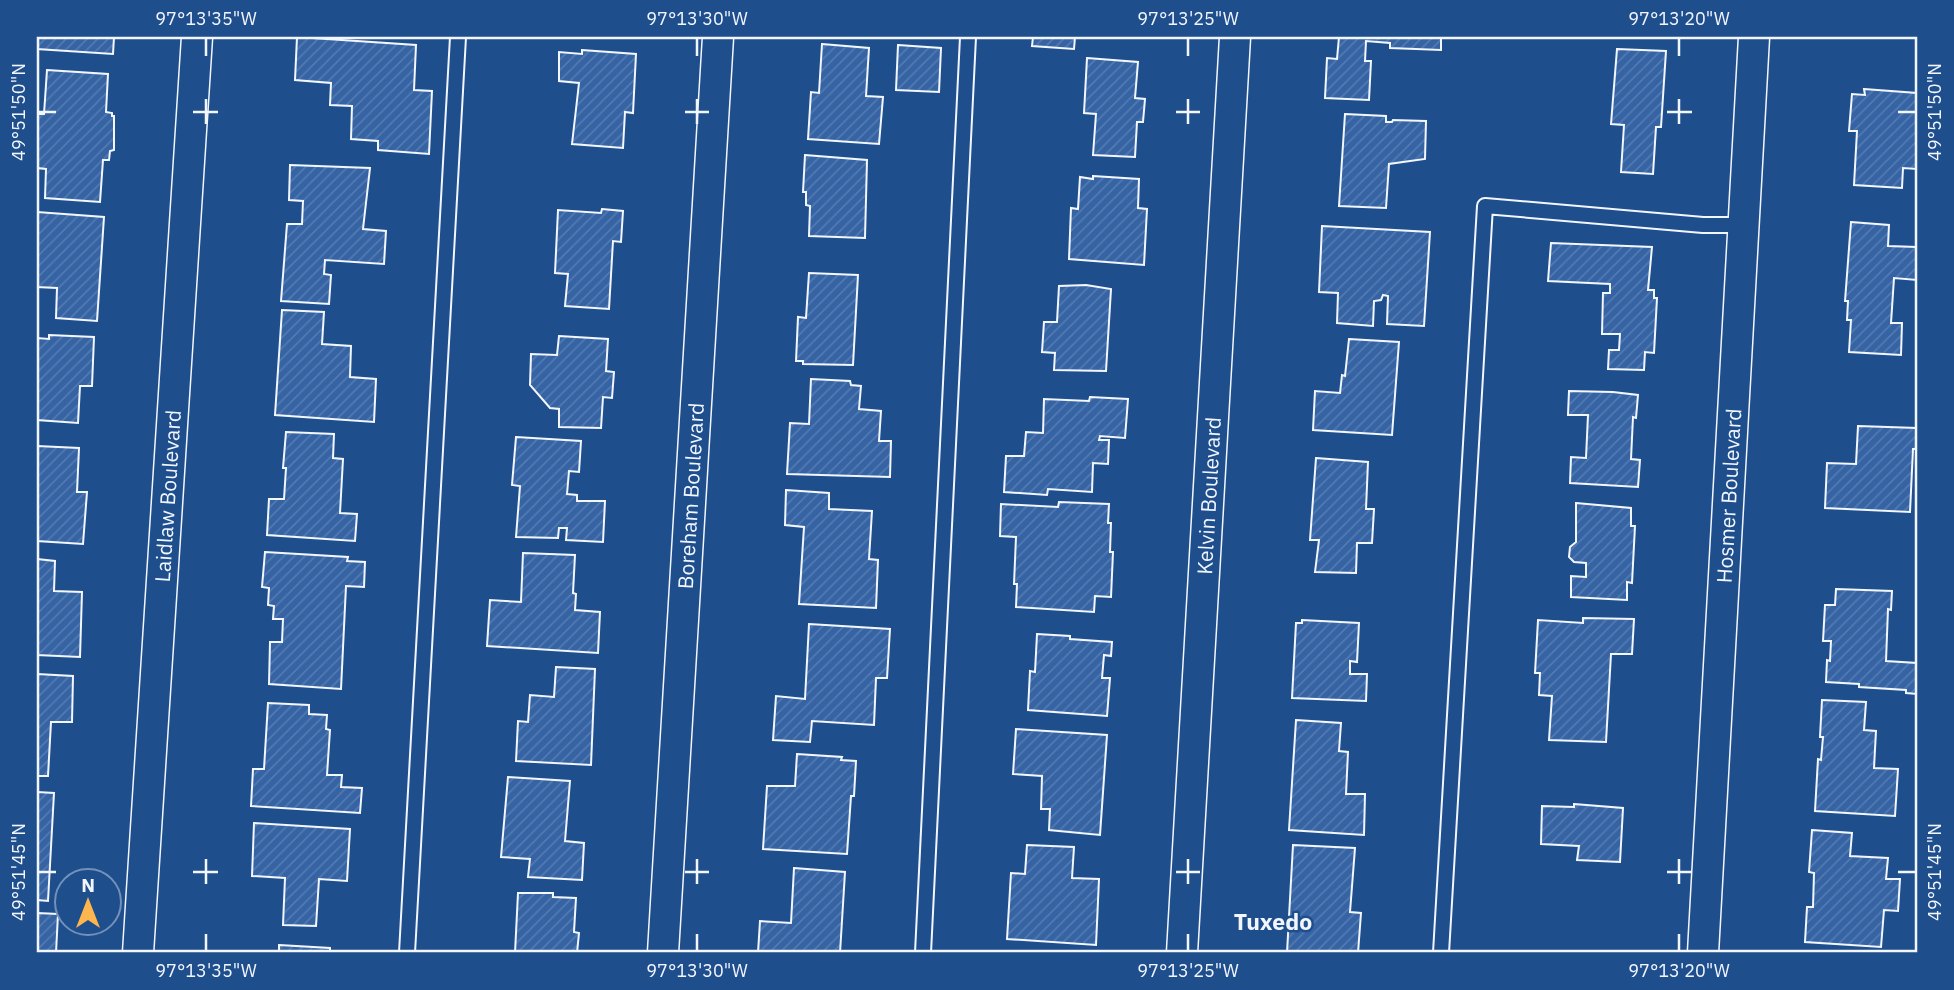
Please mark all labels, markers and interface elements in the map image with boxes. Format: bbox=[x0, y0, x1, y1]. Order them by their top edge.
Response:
text: 97°13'35"W bbox=[155, 7, 257, 30]
text: 97°13'30"W bbox=[646, 7, 748, 30]
text: 97°13'25"W bbox=[1137, 7, 1239, 30]
text: 97°13'20"W bbox=[1628, 7, 1730, 30]
text: 49°51'50"N bbox=[7, 63, 30, 161]
text: 49°51'50"N bbox=[1923, 63, 1946, 161]
street label: Boreham Boulevard bbox=[671, 402, 710, 590]
street label: Hosmer Boulevard bbox=[1710, 408, 1747, 584]
street label: Laidlaw Boulevard bbox=[148, 409, 187, 583]
street label: Kelvin Boulevard bbox=[1190, 416, 1227, 575]
text: 49°51'45"N bbox=[7, 823, 30, 921]
text: 49°51'45"N bbox=[1923, 823, 1946, 921]
north arrow bbox=[52, 867, 122, 937]
text: N bbox=[81, 873, 95, 897]
district label: Tuxedo bbox=[1234, 906, 1312, 936]
text: 97°13'35"W bbox=[155, 959, 257, 982]
text: 97°13'30"W bbox=[646, 959, 748, 982]
text: 97°13'25"W bbox=[1137, 959, 1239, 982]
text: 97°13'20"W bbox=[1628, 959, 1730, 982]

